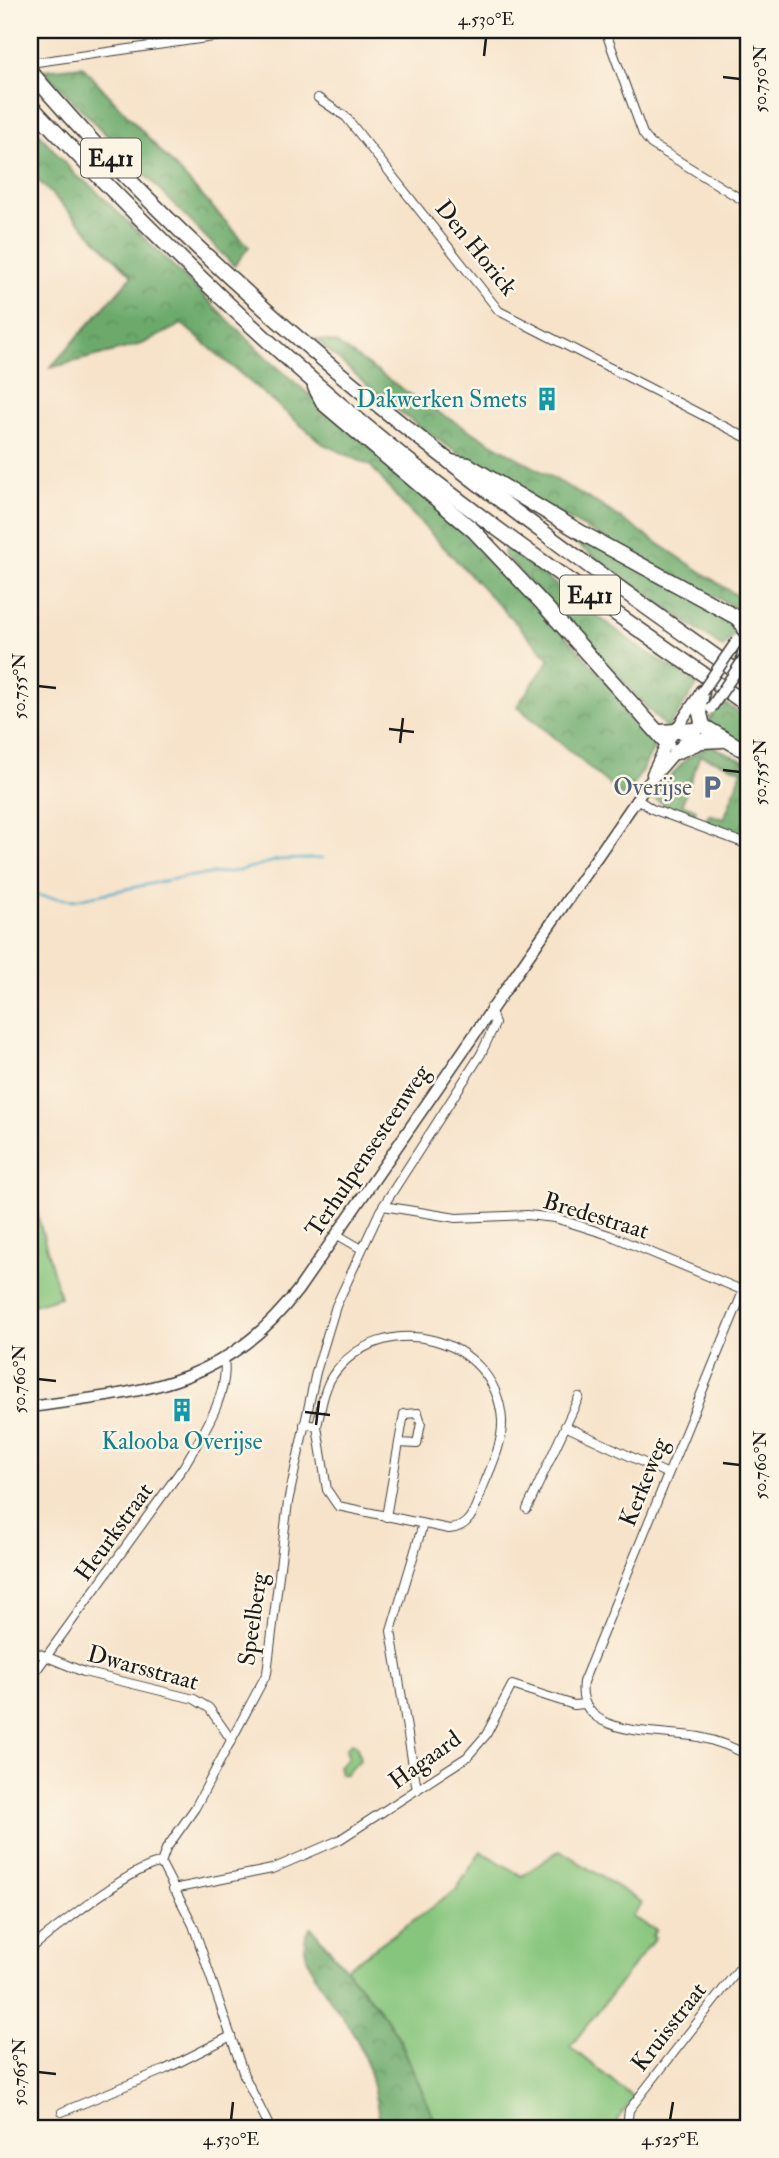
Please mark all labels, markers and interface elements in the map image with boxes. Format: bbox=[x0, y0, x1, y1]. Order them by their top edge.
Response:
text: 4.530°E bbox=[458, 8, 514, 31]
text: 50.750°N bbox=[749, 45, 772, 113]
road number: E411 bbox=[81, 139, 141, 178]
street label: Den Horick bbox=[428, 194, 524, 303]
place label: Dakwerken Smets bbox=[356, 384, 527, 415]
building icon: Dakwerken Smets bbox=[533, 385, 561, 413]
road number: E411 bbox=[560, 576, 620, 614]
text: 50.755°N bbox=[8, 653, 31, 719]
text: 50.755°N bbox=[749, 739, 772, 805]
place label: Overijse bbox=[613, 772, 692, 803]
parking icon: Overijse bbox=[698, 773, 726, 801]
street label: Terhulpensesteenweg bbox=[299, 1058, 438, 1243]
street label: Bredestraat bbox=[539, 1185, 653, 1247]
text: 50.760°N bbox=[8, 1345, 31, 1413]
building icon: Kalooba Overijse bbox=[168, 1396, 196, 1424]
place label: Kalooba Overijse bbox=[101, 1426, 263, 1457]
text: 50.760°N bbox=[749, 1431, 772, 1499]
street label: Kerkeweg bbox=[612, 1432, 676, 1531]
street label: Heurkstraat bbox=[68, 1476, 160, 1587]
street label: Speelberg bbox=[231, 1569, 275, 1668]
street label: Dwarsstraat bbox=[84, 1638, 202, 1698]
street label: Hagaard bbox=[383, 1723, 467, 1797]
street label: Kruisstraat bbox=[624, 1976, 714, 2078]
text: 50.765°N bbox=[8, 2038, 31, 2106]
text: 4.530°E bbox=[203, 2128, 259, 2151]
text: 4.525°E bbox=[641, 2128, 699, 2151]

